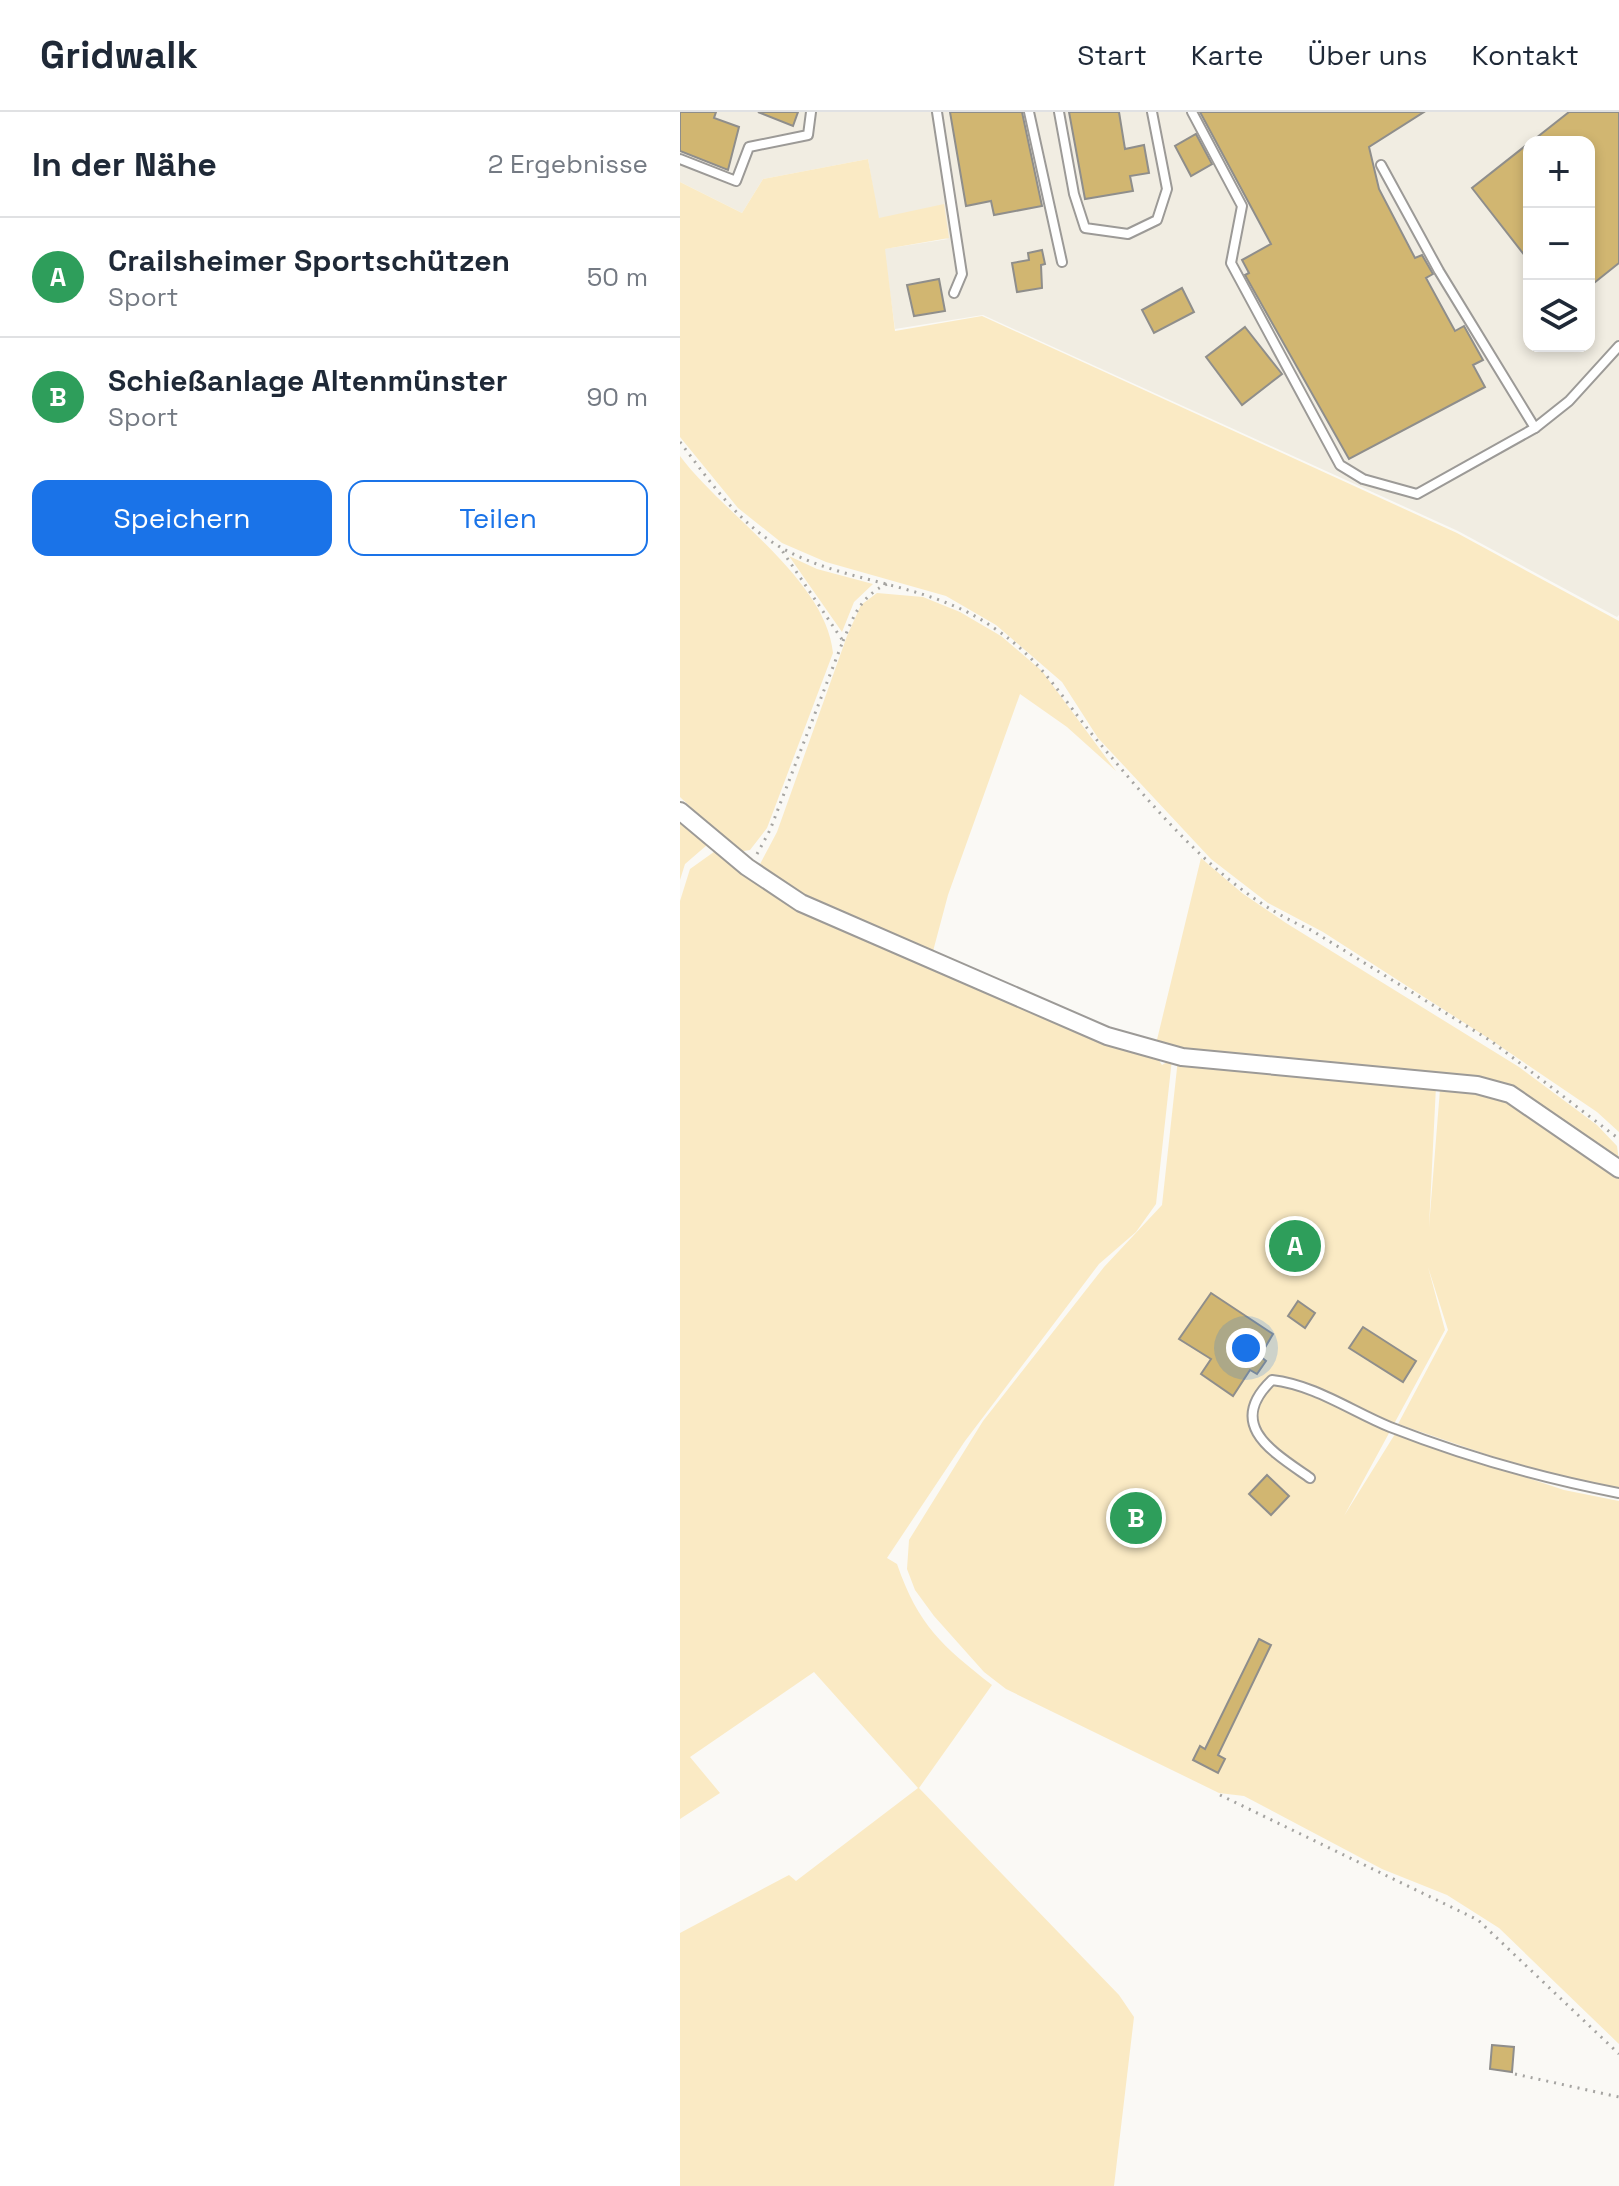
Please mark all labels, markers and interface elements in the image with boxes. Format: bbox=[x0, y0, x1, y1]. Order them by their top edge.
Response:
text: Gridwalk bbox=[40, 31, 198, 79]
text: Start bbox=[1077, 37, 1147, 73]
text: Karte bbox=[1191, 37, 1263, 73]
text: Über uns bbox=[1307, 37, 1428, 73]
text: Kontakt bbox=[1472, 37, 1579, 73]
map controls bbox=[1523, 136, 1595, 352]
button: + bbox=[1523, 136, 1595, 208]
text: In der Nähe bbox=[32, 143, 217, 186]
text: 2 Ergebnisse bbox=[488, 147, 648, 181]
button: − bbox=[1523, 208, 1595, 280]
text: Crailsheimer Sportschützen bbox=[108, 241, 510, 280]
text: A bbox=[50, 260, 66, 294]
text: 50 m bbox=[587, 260, 648, 294]
text: Sport bbox=[108, 280, 179, 314]
button: layers bbox=[1523, 280, 1595, 352]
text: Schießanlage Altenmünster bbox=[108, 361, 508, 400]
text: B bbox=[49, 380, 67, 414]
text: 90 m bbox=[586, 380, 648, 414]
text: Sport bbox=[108, 400, 179, 434]
button: Speichern bbox=[32, 480, 332, 556]
button: Teilen bbox=[348, 480, 648, 556]
pin: A bbox=[1269, 1216, 1321, 1276]
your location bbox=[1226, 1328, 1266, 1368]
pin: B bbox=[1110, 1488, 1162, 1548]

